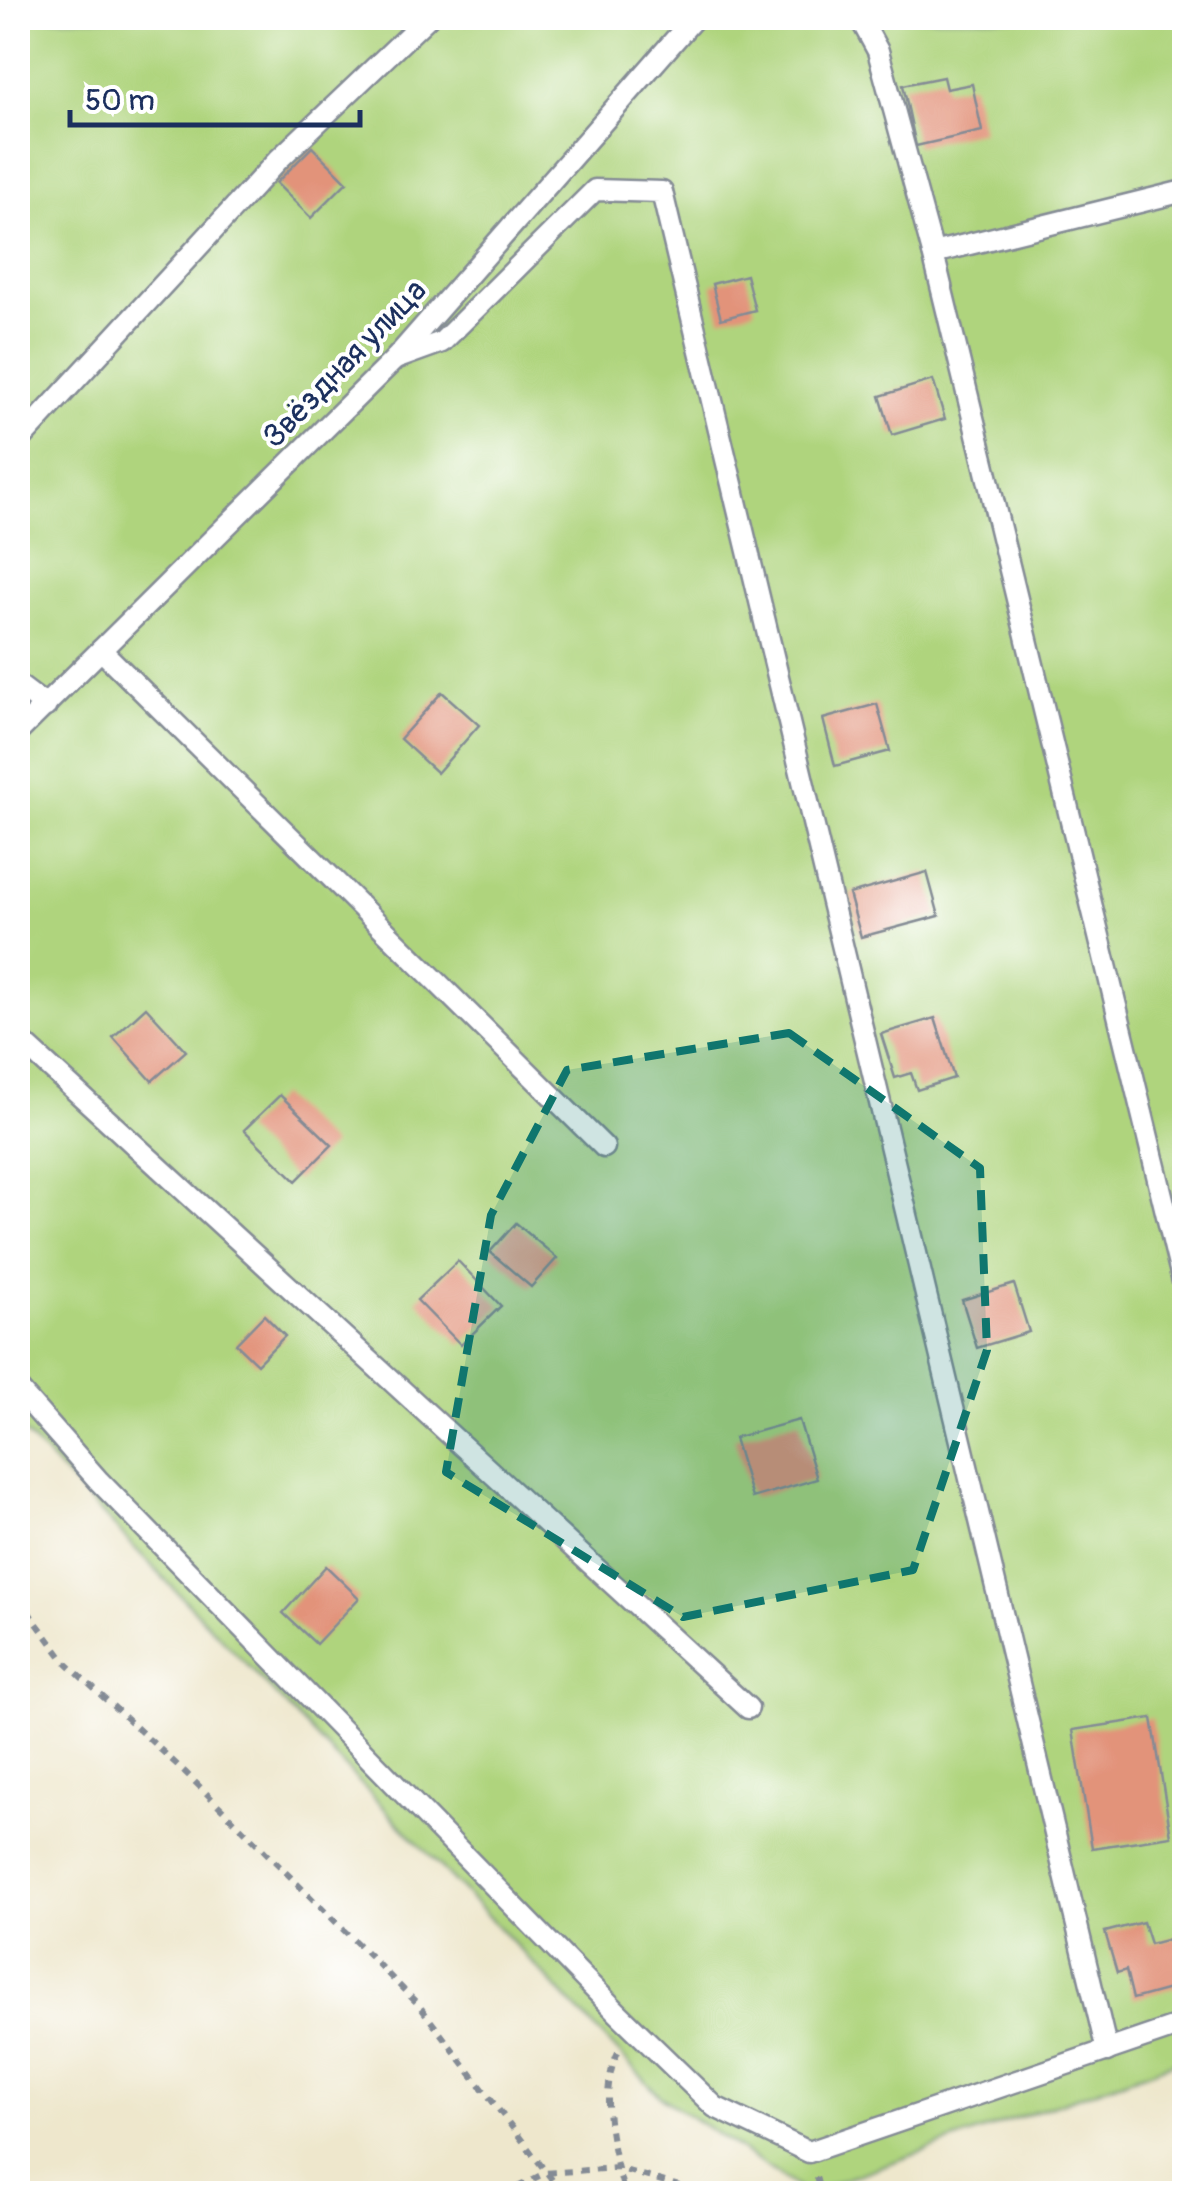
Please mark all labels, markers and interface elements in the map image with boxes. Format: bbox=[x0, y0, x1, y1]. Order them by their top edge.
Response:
scale bar bbox=[70, 65, 360, 127]
text: 50 m bbox=[85, 82, 155, 119]
street label: Звёздная улица bbox=[254, 271, 435, 456]

